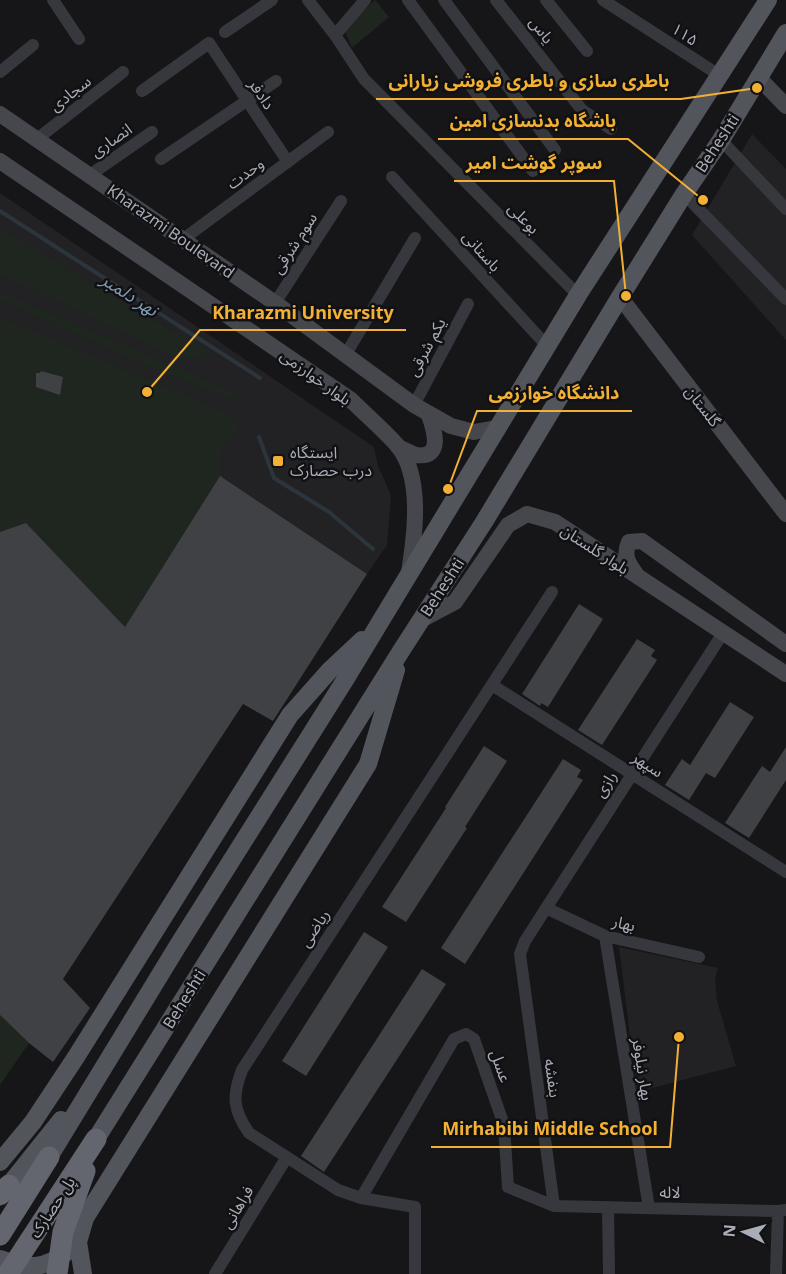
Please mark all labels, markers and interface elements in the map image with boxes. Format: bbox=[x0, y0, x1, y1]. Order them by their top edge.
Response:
street label: یاس bbox=[525, 12, 559, 48]
street label: ۱۱۵ bbox=[667, 17, 703, 51]
callout: باطری سازی و باطری فروشی زیارانی bbox=[376, 63, 681, 99]
text: باطری سازی و باطری فروشی زیارانی bbox=[388, 68, 670, 92]
street label: سجادی bbox=[45, 70, 95, 116]
street label: دادفر bbox=[243, 74, 280, 114]
callout: باشگاه بدنسازی امین bbox=[438, 103, 628, 139]
text: باشگاه بدنسازی امین bbox=[450, 108, 616, 132]
street label: Beheshti bbox=[690, 109, 744, 177]
street label: انصاری bbox=[86, 118, 136, 162]
callout: سوپر گوشت امیر bbox=[454, 145, 614, 181]
text: سوپر گوشت امیر bbox=[465, 150, 602, 175]
street label: وحدت bbox=[222, 152, 268, 194]
street label: Kharazmi Boulevard bbox=[103, 179, 239, 283]
street label: بوعلی bbox=[503, 197, 545, 239]
street label: سوم شرقی bbox=[266, 208, 324, 279]
street label: باستانی bbox=[458, 226, 506, 276]
water label: نهر دلمبر bbox=[95, 266, 165, 322]
callout: Kharazmi University bbox=[200, 294, 406, 330]
text: Kharazmi University bbox=[212, 300, 395, 324]
street label: یکم شرقی bbox=[401, 314, 452, 381]
street label: بلوار خوارزمی bbox=[276, 344, 356, 410]
callout: دانشگاه خوارزمی bbox=[477, 375, 632, 411]
text: دانشگاه خوارزمی bbox=[489, 380, 619, 404]
street label: گلستان bbox=[680, 381, 726, 431]
place label: ایستگاه درب حصارک bbox=[290, 441, 372, 481]
marker: ایستگاه درب حصارک bbox=[271, 454, 285, 468]
street label: بلوار گلستان bbox=[557, 519, 633, 579]
street label: Beheshti bbox=[415, 553, 469, 621]
street label: سپهر bbox=[627, 745, 668, 782]
street label: رازی bbox=[588, 767, 622, 801]
street label: ریاضی bbox=[294, 905, 334, 951]
street label: بهار bbox=[609, 909, 638, 936]
street label: Beheshti bbox=[157, 965, 211, 1033]
street label: بهار نیلوفر bbox=[627, 1035, 659, 1102]
street label: عسل bbox=[485, 1047, 517, 1085]
street label: بنفشه bbox=[539, 1057, 567, 1099]
callout: Mirhabibi Middle School bbox=[431, 1111, 670, 1147]
text: Mirhabibi Middle School bbox=[442, 1116, 658, 1140]
street label: پل حصارک bbox=[24, 1172, 80, 1242]
street label: فراهانی bbox=[216, 1181, 258, 1233]
street label: لاله bbox=[659, 1181, 681, 1203]
north arrow bbox=[714, 1202, 774, 1262]
text: N bbox=[718, 1223, 741, 1238]

